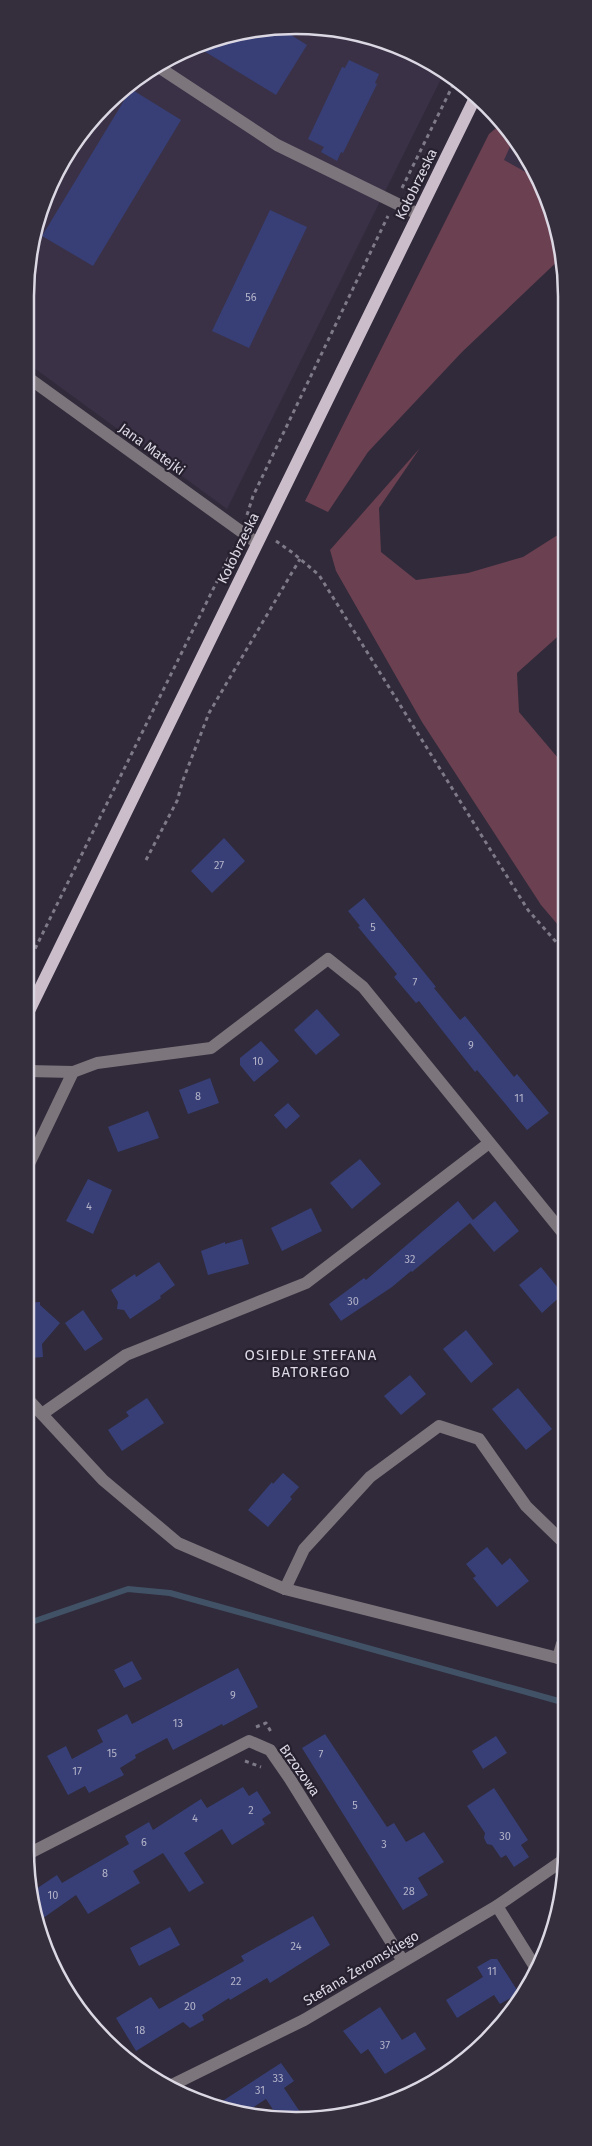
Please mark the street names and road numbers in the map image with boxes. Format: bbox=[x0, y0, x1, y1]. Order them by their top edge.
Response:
street label: Kołobrzeska bbox=[392, 146, 441, 223]
street label: Jana Matejki bbox=[115, 420, 188, 479]
street label: Kołobrzeska bbox=[214, 510, 263, 587]
street label: Brzozowa bbox=[276, 1741, 324, 1800]
street label: Stefana Żeromskiego bbox=[300, 1926, 422, 2010]

